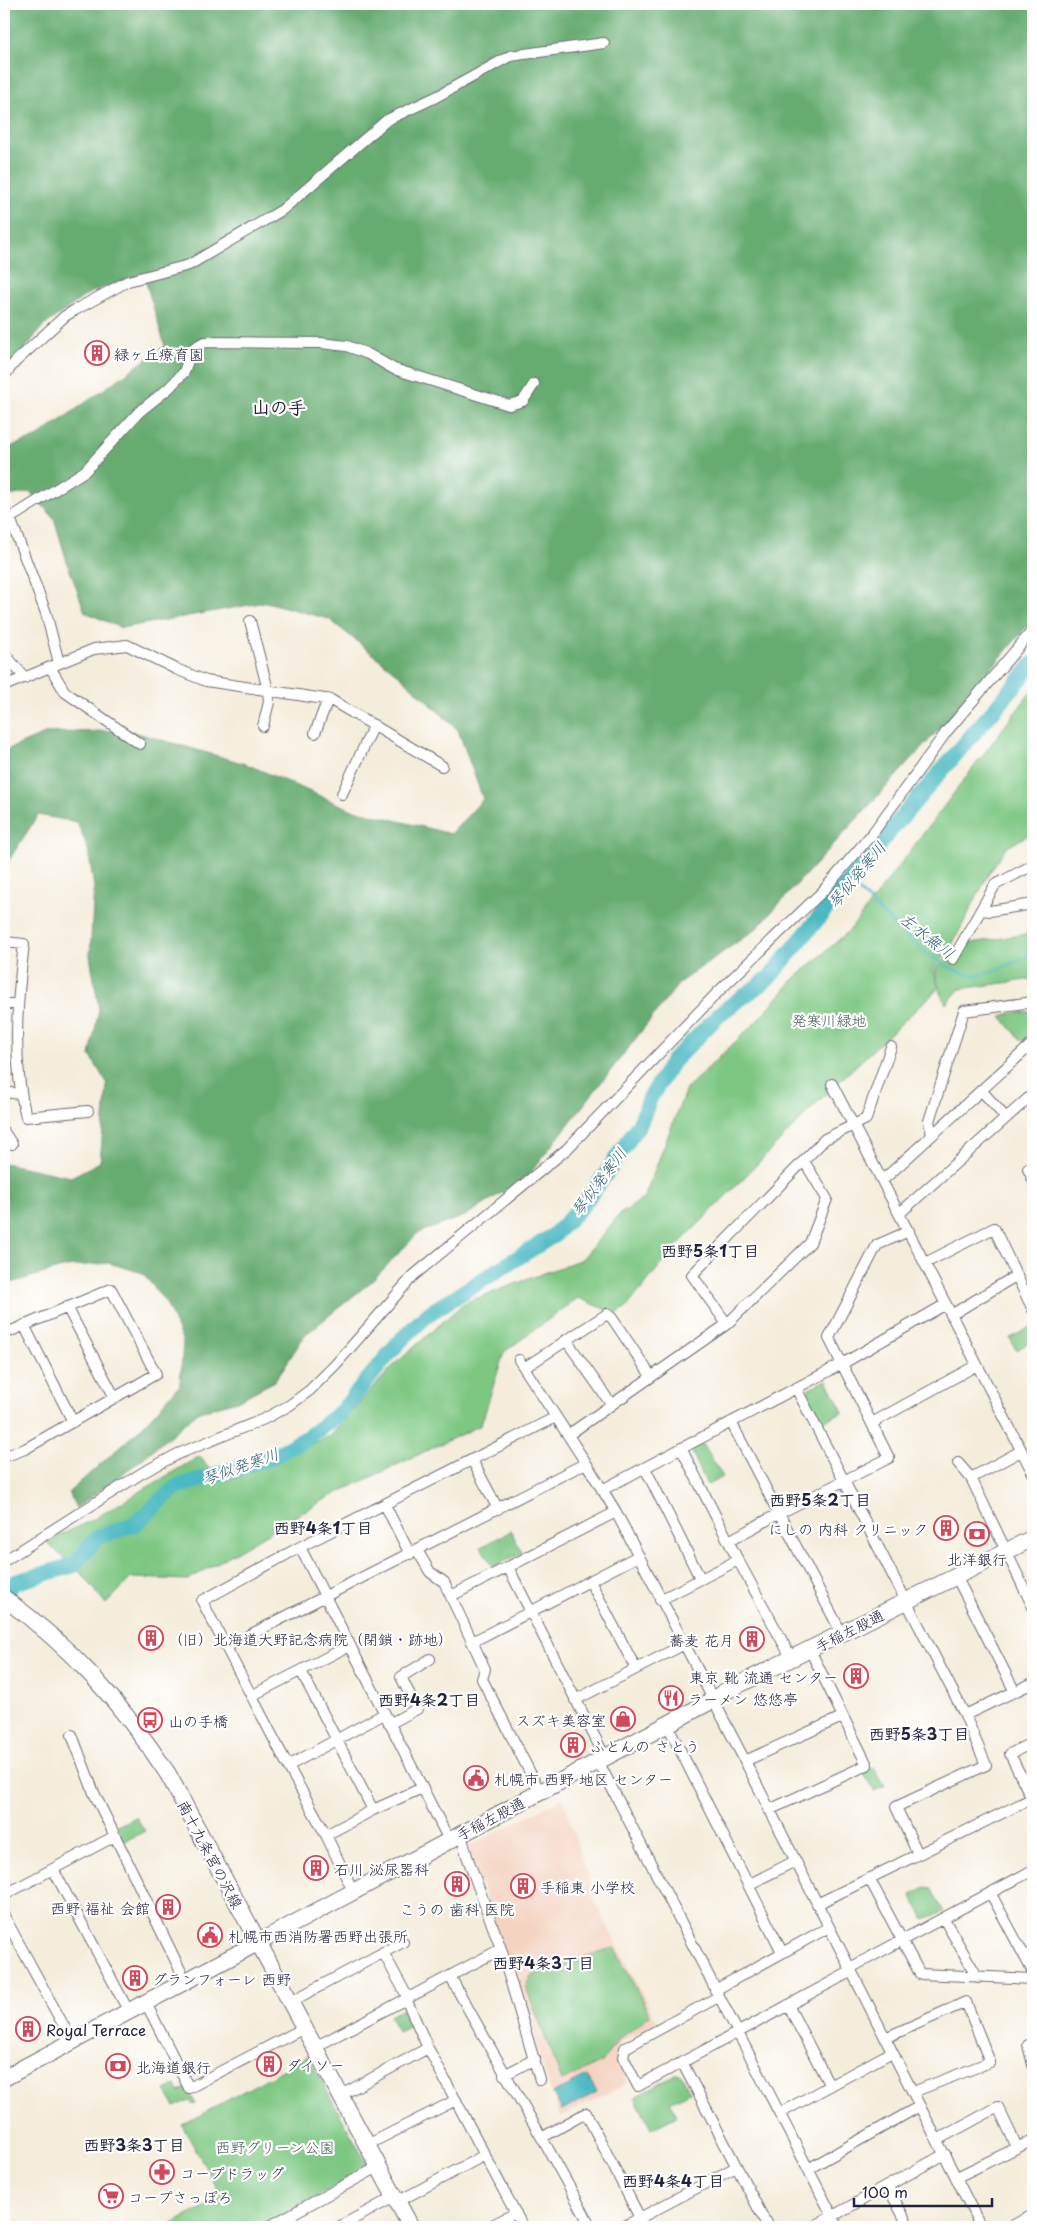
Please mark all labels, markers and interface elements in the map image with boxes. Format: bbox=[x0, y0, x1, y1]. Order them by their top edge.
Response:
building icon: 緑ヶ丘療育園 bbox=[84, 340, 110, 366]
place label: 緑ヶ丘療育園 bbox=[114, 342, 204, 365]
district label: 山の手 bbox=[252, 393, 306, 420]
water label: 琴似発寒川 bbox=[821, 836, 891, 912]
water label: 左水無川 bbox=[895, 906, 961, 964]
park label: 発寒川緑地 bbox=[791, 1008, 867, 1031]
water label: 琴似発寒川 bbox=[564, 1142, 632, 1220]
district label: 西野5条1丁目 bbox=[661, 1238, 759, 1262]
water label: 琴似発寒川 bbox=[198, 1441, 282, 1489]
district label: 西野5条2丁目 bbox=[769, 1487, 871, 1511]
district label: 西野4条1丁目 bbox=[274, 1515, 372, 1539]
building icon: にしの 内科 クリニック bbox=[933, 1515, 959, 1541]
place label: にしの 内科 クリニック bbox=[768, 1517, 928, 1540]
bank icon: 北洋銀行 bbox=[964, 1521, 990, 1547]
place label: 北洋銀行 bbox=[947, 1547, 1007, 1570]
street label: 手稲左股通 bbox=[810, 1603, 888, 1657]
building icon: （旧）北海道大野記念病院（閉鎖・跡地） bbox=[138, 1625, 164, 1651]
building icon: 蕎麦 花月 bbox=[739, 1626, 765, 1652]
place label: （旧）北海道大野記念病院（閉鎖・跡地） bbox=[168, 1627, 453, 1650]
place label: 蕎麦 花月 bbox=[669, 1628, 734, 1651]
building icon: 東京 靴 流通 センター bbox=[843, 1663, 869, 1689]
place label: 東京 靴 流通 センター bbox=[689, 1665, 838, 1688]
restaurant icon: ラーメン 悠悠亭 bbox=[658, 1685, 684, 1711]
district label: 西野4条2丁目 bbox=[378, 1687, 480, 1711]
place label: ラーメン 悠悠亭 bbox=[688, 1687, 798, 1710]
shop icon: スズキ美容室 bbox=[610, 1706, 636, 1732]
bus stop icon: 山の手橋 bbox=[137, 1707, 163, 1733]
place label: スズキ美容室 bbox=[515, 1708, 606, 1731]
place label: 山の手橋 bbox=[168, 1709, 228, 1732]
district label: 西野5条3丁目 bbox=[869, 1721, 969, 1745]
building icon: ふとんの さとう bbox=[560, 1732, 586, 1758]
place label: ふとんの さとう bbox=[590, 1734, 700, 1757]
public building icon: 札幌市 西野 地区 センター bbox=[463, 1765, 489, 1791]
place label: 札幌市 西野 地区 センター bbox=[494, 1767, 673, 1790]
street label: 手稲左股通 bbox=[451, 1790, 529, 1846]
street label: 南十九条宮の沢線 bbox=[173, 1796, 249, 1912]
building icon: 石川 泌尿器科 bbox=[303, 1855, 329, 1881]
place label: 石川 泌尿器科 bbox=[334, 1857, 429, 1880]
building icon: こうの 歯科 医院 bbox=[444, 1871, 470, 1897]
building icon: 手稲東 小学校 bbox=[510, 1873, 536, 1899]
place label: 手稲東 小学校 bbox=[540, 1875, 635, 1898]
building icon: 西野 福祉 会館 bbox=[155, 1894, 181, 1920]
place label: 西野 福祉 会館 bbox=[50, 1896, 150, 1919]
place label: こうの 歯科 医院 bbox=[400, 1897, 514, 1920]
public building icon: 札幌市西消防署西野出張所 bbox=[197, 1922, 223, 1948]
place label: 札幌市西消防署西野出張所 bbox=[228, 1924, 408, 1947]
district label: 西野4条3丁目 bbox=[492, 1950, 594, 1974]
building icon: グランフォーレ 西野 bbox=[122, 1965, 148, 1991]
place label: グランフォーレ 西野 bbox=[152, 1967, 291, 1990]
building icon: Royal Terrace bbox=[15, 2016, 41, 2042]
place label: Royal Terrace bbox=[46, 2018, 146, 2041]
building icon: ダイソー bbox=[256, 2051, 282, 2077]
bank icon: 北海道銀行 bbox=[105, 2053, 131, 2079]
place label: ダイソー bbox=[286, 2053, 345, 2076]
place label: 北海道銀行 bbox=[136, 2055, 211, 2078]
district label: 西野3条3丁目 bbox=[84, 2132, 184, 2156]
park label: 西野グリーン公園 bbox=[215, 2135, 335, 2158]
pharmacy icon: コープドラッグ bbox=[149, 2159, 175, 2185]
place label: コープドラッグ bbox=[180, 2161, 284, 2184]
district label: 西野4条4丁目 bbox=[622, 2168, 724, 2192]
scale bar bbox=[854, 2176, 992, 2208]
text: 100 m bbox=[862, 2180, 908, 2203]
supermarket icon: コープさっぽろ bbox=[98, 2183, 124, 2209]
place label: コープさっぽろ bbox=[128, 2185, 232, 2208]

